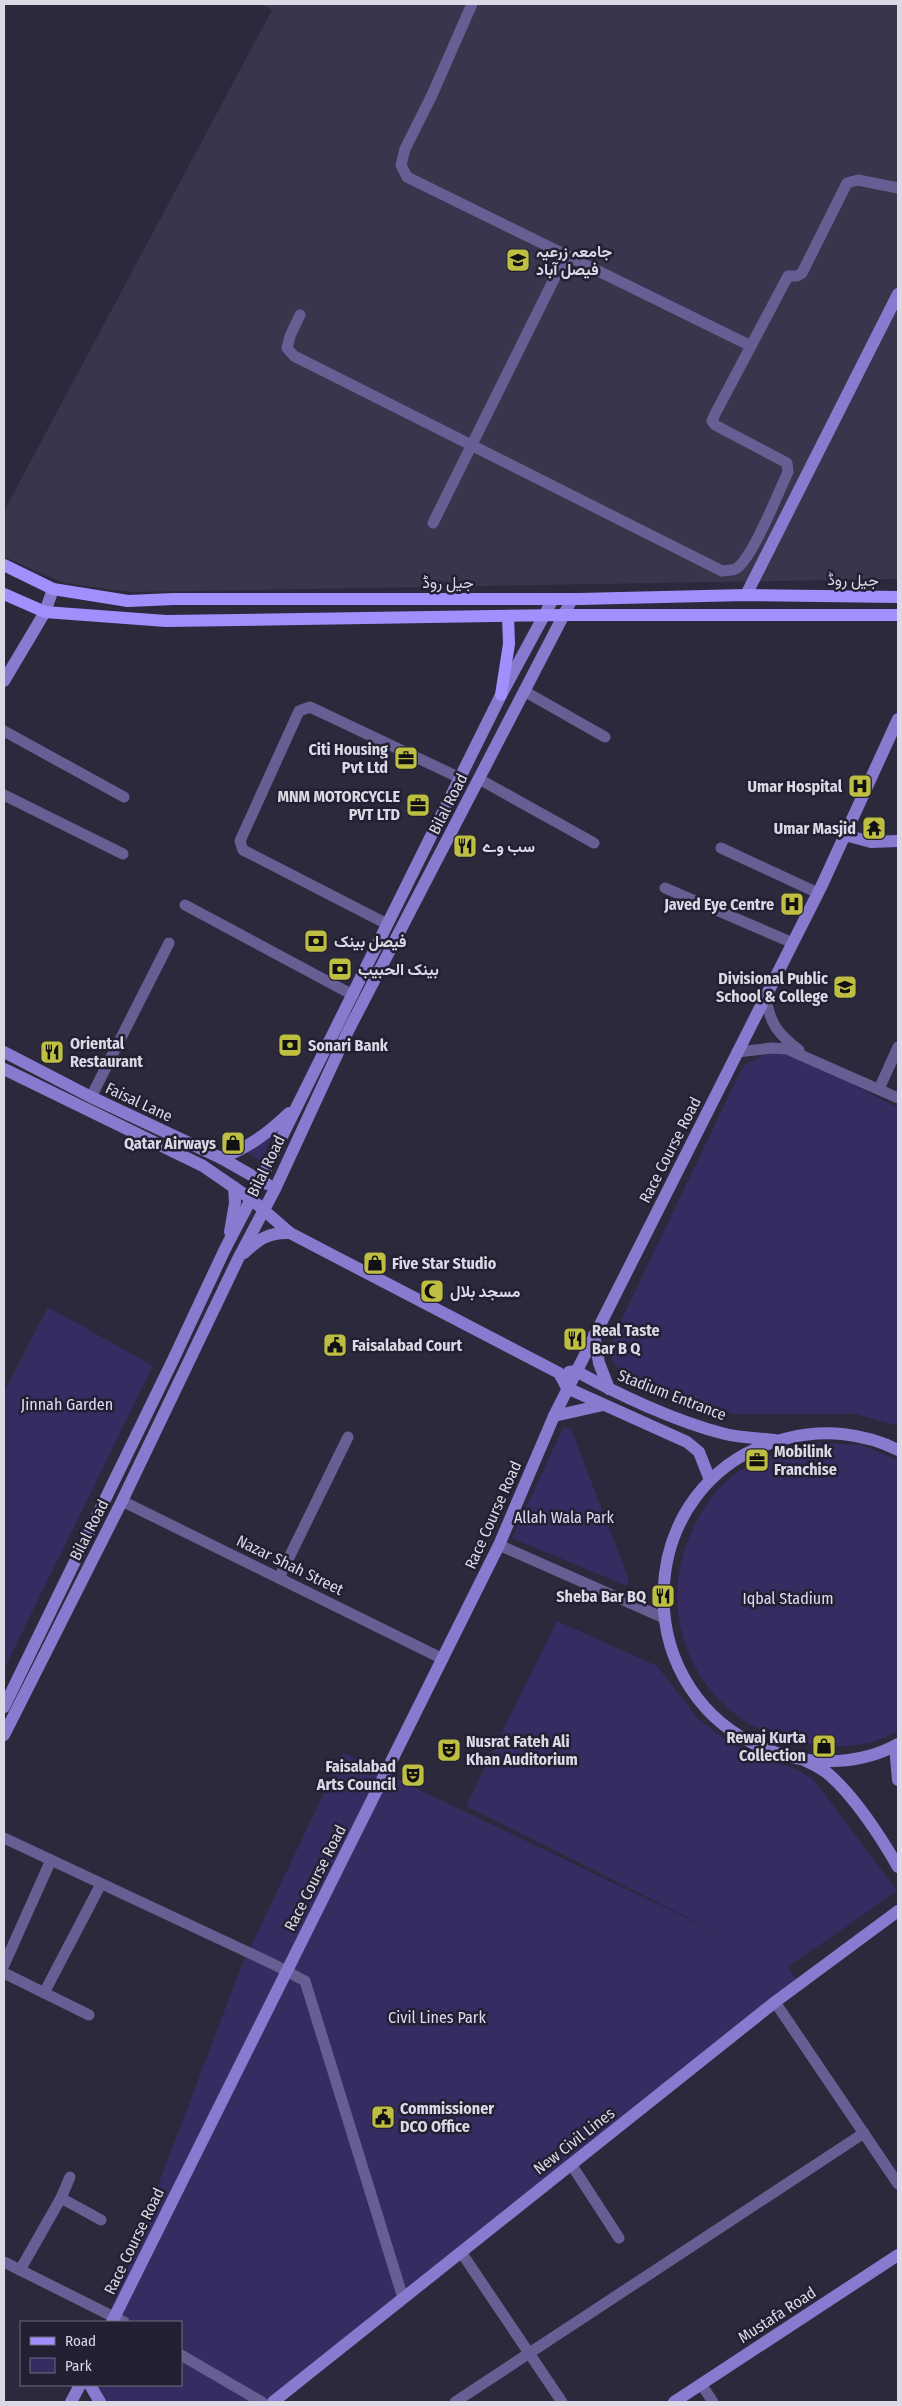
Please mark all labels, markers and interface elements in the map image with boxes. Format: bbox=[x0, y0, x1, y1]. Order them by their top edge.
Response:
place label: جامعہ زرعیہ فیصل آباد bbox=[536, 242, 612, 279]
school or university icon: جامعہ زرعیہ فیصل آباد bbox=[505, 247, 531, 273]
street label: جیل روڈ bbox=[827, 570, 879, 591]
street label: جیل روڈ bbox=[422, 573, 474, 593]
place label: Citi Housing Pvt Ltd bbox=[308, 740, 388, 777]
office icon: Citi Housing Pvt Ltd bbox=[393, 745, 419, 771]
street label: Bilal Road bbox=[425, 770, 471, 838]
hospital icon: Umar Hospital bbox=[847, 773, 873, 799]
place label: Umar Hospital bbox=[748, 777, 843, 796]
place label: MNM MOTORCYCLE PVT LTD bbox=[277, 787, 400, 824]
office icon: MNM MOTORCYCLE PVT LTD bbox=[405, 792, 431, 818]
temple icon: Umar Masjid bbox=[861, 815, 887, 841]
place label: Umar Masjid bbox=[774, 819, 856, 838]
restaurant icon: سب وے bbox=[452, 833, 478, 859]
place label: سب وے bbox=[482, 837, 535, 857]
hospital icon: Javed Eye Centre bbox=[779, 891, 805, 917]
place label: Javed Eye Centre bbox=[663, 895, 774, 914]
bank icon: فیصل بینک bbox=[303, 928, 329, 954]
place label: فیصل بینک bbox=[334, 932, 407, 951]
bank icon: بينک الحبيب bbox=[327, 956, 353, 982]
place label: بينک الحبيب bbox=[358, 960, 439, 979]
place label: Divisional Public School & College bbox=[716, 969, 828, 1006]
school or university icon: Divisional Public School & College bbox=[832, 974, 858, 1000]
bank icon: Sonari Bank bbox=[277, 1032, 303, 1058]
place label: Oriental Restaurant bbox=[70, 1034, 143, 1071]
place label: Sonari Bank bbox=[308, 1036, 389, 1055]
restaurant icon: Oriental Restaurant bbox=[39, 1039, 65, 1065]
street label: Faisal Lane bbox=[103, 1078, 175, 1126]
street label: Race Course Road bbox=[635, 1094, 705, 1206]
shop icon: Qatar Airways bbox=[220, 1130, 246, 1156]
street label: Bilal Road bbox=[243, 1132, 289, 1200]
place label: Qatar Airways bbox=[124, 1134, 216, 1153]
shop icon: Five Star Studio bbox=[362, 1250, 388, 1276]
place label: Five Star Studio bbox=[392, 1254, 497, 1273]
mosque icon: مسجد بلال bbox=[419, 1278, 445, 1304]
place label: مسجد بلال bbox=[450, 1282, 521, 1301]
place label: Real Taste Bar B Q bbox=[592, 1321, 660, 1358]
restaurant icon: Real Taste Bar B Q bbox=[562, 1326, 588, 1352]
public building icon: Faisalabad Court bbox=[322, 1332, 348, 1358]
place label: Faisalabad Court bbox=[352, 1336, 462, 1355]
street label: Stadium Entrance bbox=[615, 1366, 729, 1424]
park label: Jinnah Garden bbox=[21, 1395, 113, 1414]
place label: Mobilink Franchise bbox=[774, 1442, 837, 1479]
office icon: Mobilink Franchise bbox=[744, 1447, 770, 1473]
street label: Race Course Road bbox=[461, 1458, 525, 1572]
street label: Bilal Road bbox=[66, 1496, 112, 1564]
park label: Allah Wala Park bbox=[514, 1508, 615, 1527]
street label: Nazar Shah Street bbox=[233, 1531, 347, 1599]
restaurant icon: Sheba Bar BQ bbox=[650, 1583, 676, 1609]
place label: Sheba Bar BQ bbox=[556, 1587, 647, 1606]
park label: Iqbal Stadium bbox=[743, 1589, 833, 1608]
place label: Rewaj Kurta Collection bbox=[726, 1728, 806, 1765]
place label: Nusrat Fateh Ali Khan Auditorium bbox=[466, 1732, 578, 1769]
shop icon: Rewaj Kurta Collection bbox=[811, 1733, 837, 1759]
theatre icon: Nusrat Fateh Ali Khan Auditorium bbox=[436, 1737, 462, 1763]
place label: Faisalabad Arts Council bbox=[316, 1757, 397, 1794]
theatre icon: Faisalabad Arts Council bbox=[400, 1762, 426, 1788]
street label: Race Course Road bbox=[280, 1822, 350, 1934]
park label: Civil Lines Park bbox=[388, 2008, 486, 2027]
place label: Commissioner DCO Office bbox=[400, 2099, 494, 2136]
street label: New Civil Lines bbox=[530, 2103, 618, 2178]
public building icon: Commissioner DCO Office bbox=[370, 2104, 396, 2130]
street label: Race Course Road bbox=[100, 2185, 168, 2297]
street label: Mustafa Road bbox=[735, 2283, 819, 2347]
legend bbox=[20, 2321, 182, 2386]
text: Road bbox=[65, 2332, 96, 2350]
text: Park bbox=[65, 2357, 92, 2375]

